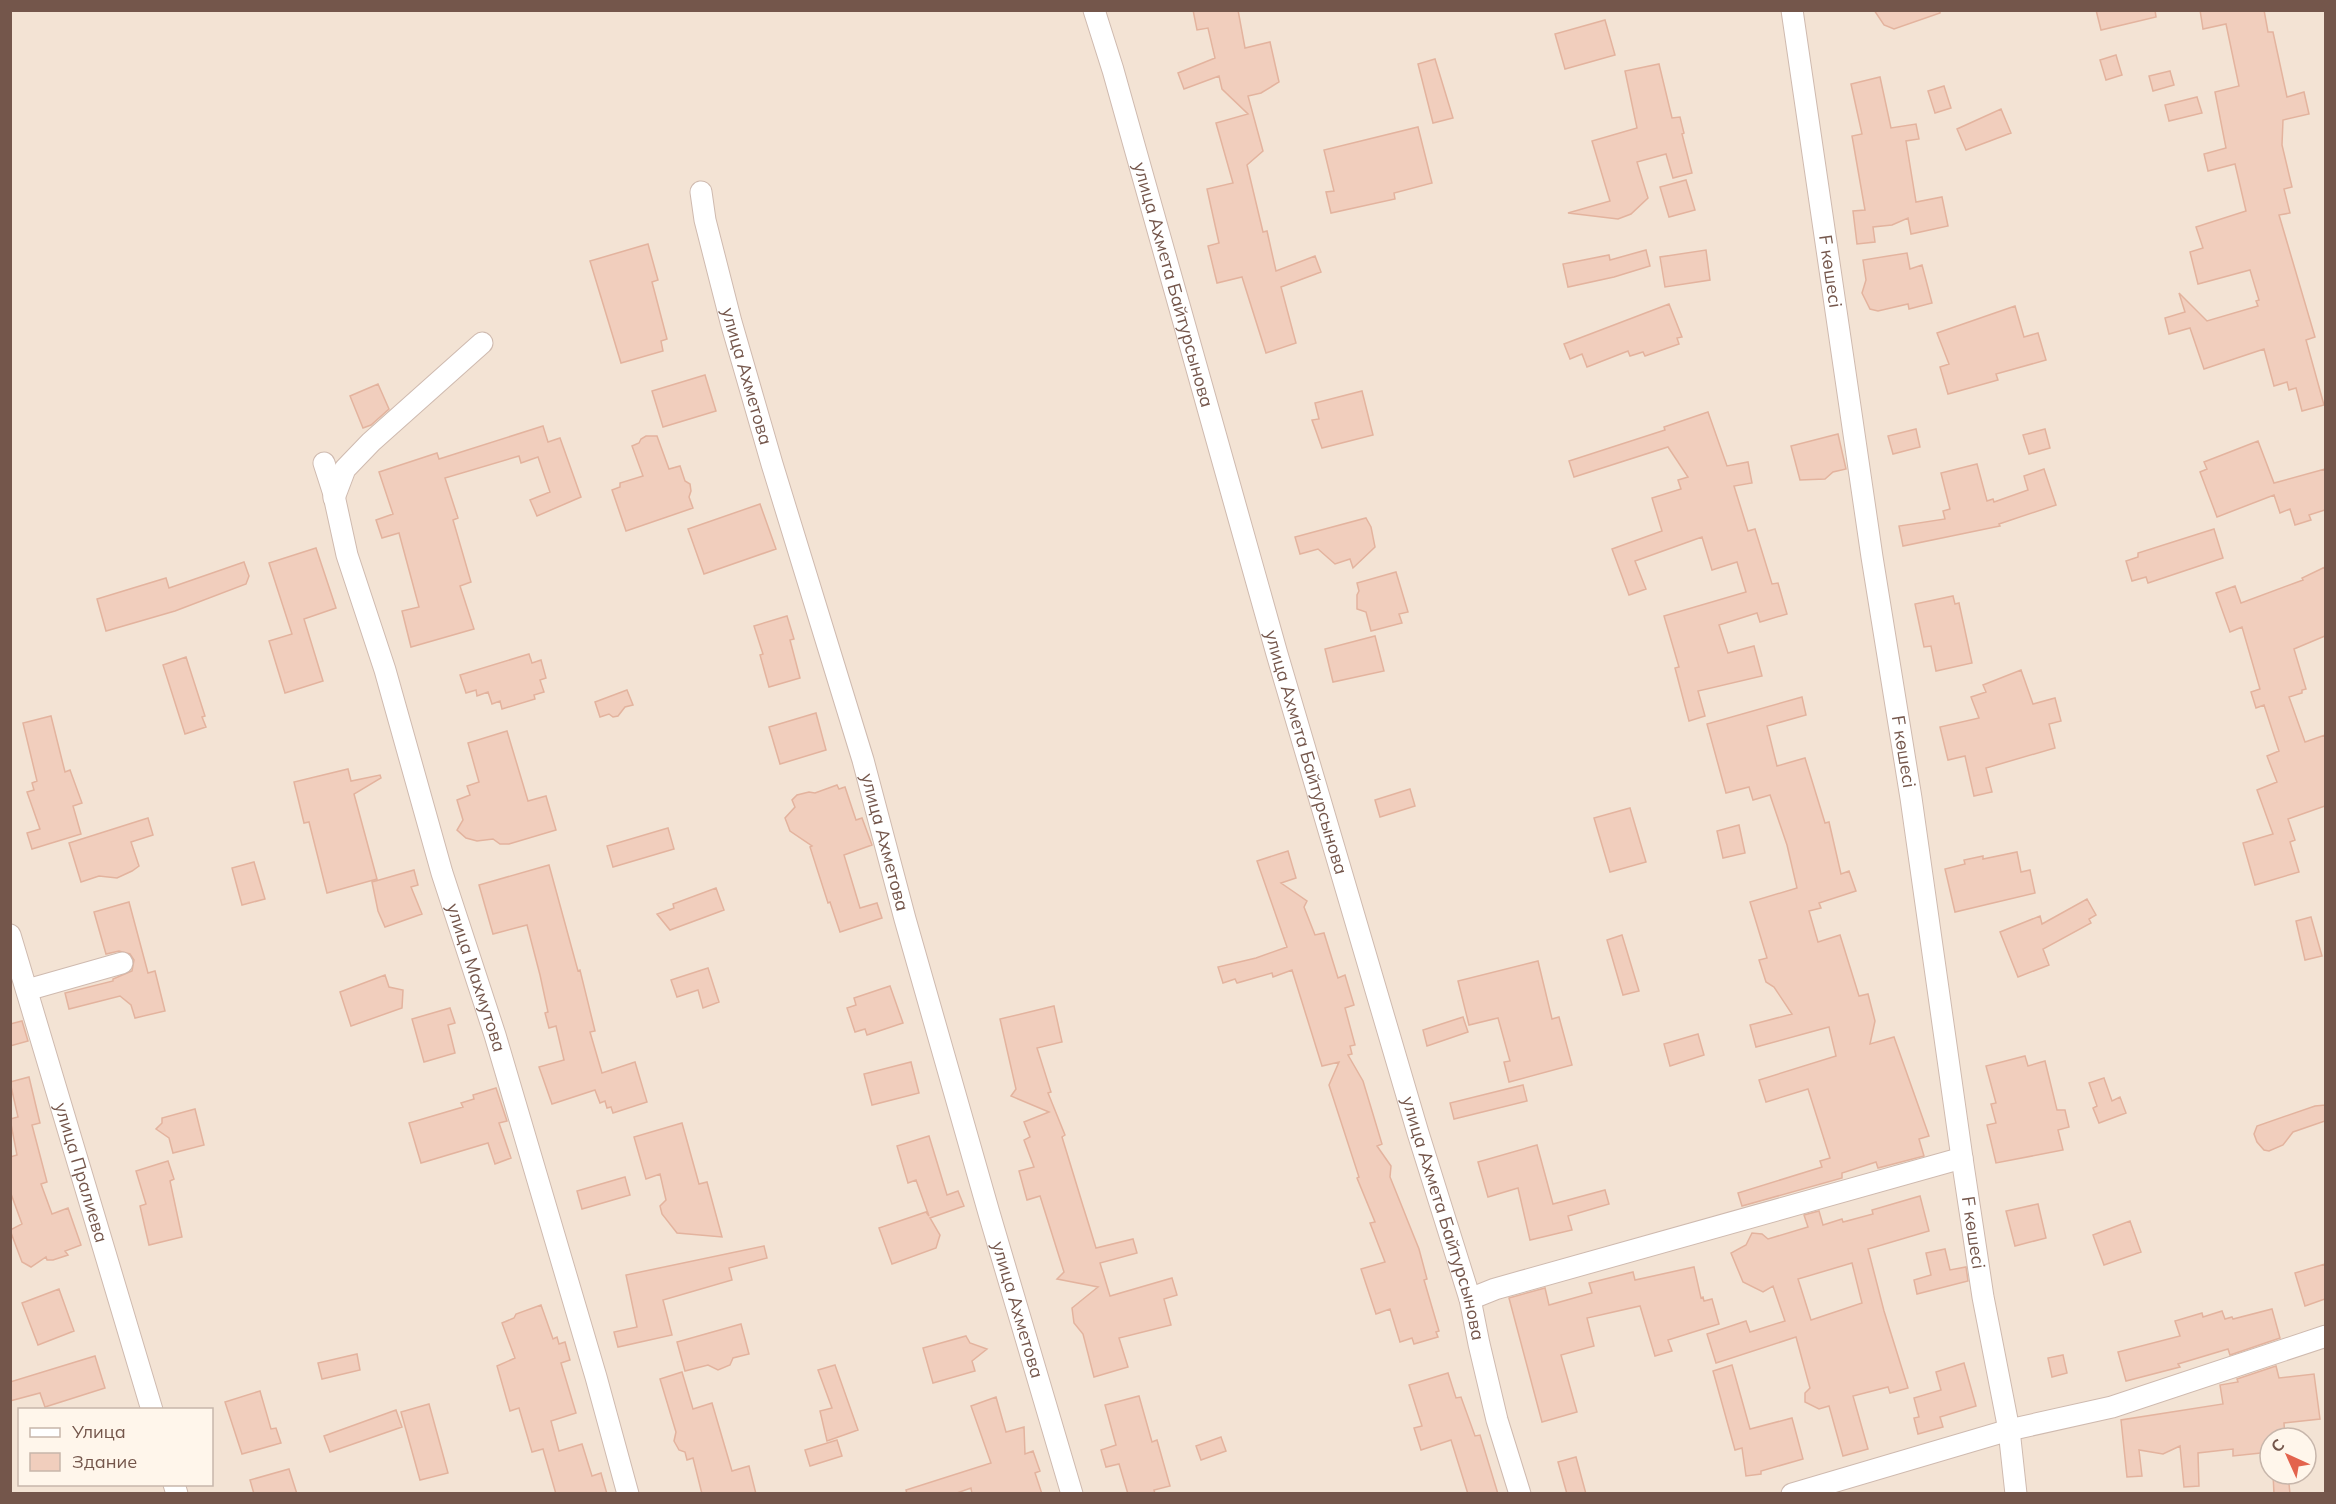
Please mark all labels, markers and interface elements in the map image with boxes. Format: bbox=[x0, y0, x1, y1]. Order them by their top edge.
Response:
street label: улица Ахмета Байтурсынова bbox=[1128, 159, 1219, 410]
street label: F көшесі bbox=[1814, 233, 1847, 309]
street label: улица Ахметова bbox=[717, 305, 778, 447]
street label: улица Ахмета Байтурсынова bbox=[1260, 627, 1353, 877]
street label: F көшесі bbox=[1887, 714, 1921, 790]
street label: улица Ахметова bbox=[856, 771, 914, 913]
street label: улица Махмутова bbox=[442, 900, 511, 1055]
street label: улица Ахмета Байтурсынова bbox=[1397, 1094, 1490, 1342]
street label: улица Пралиева bbox=[50, 1100, 113, 1245]
street label: F көшесі bbox=[1957, 1195, 1991, 1270]
street label: улица Ахметова bbox=[987, 1238, 1049, 1381]
legend bbox=[18, 1408, 213, 1486]
text: Улица bbox=[71, 1420, 126, 1443]
north arrow bbox=[2258, 1426, 2318, 1486]
text: С bbox=[2266, 1434, 2288, 1456]
text: Здание bbox=[72, 1450, 137, 1473]

